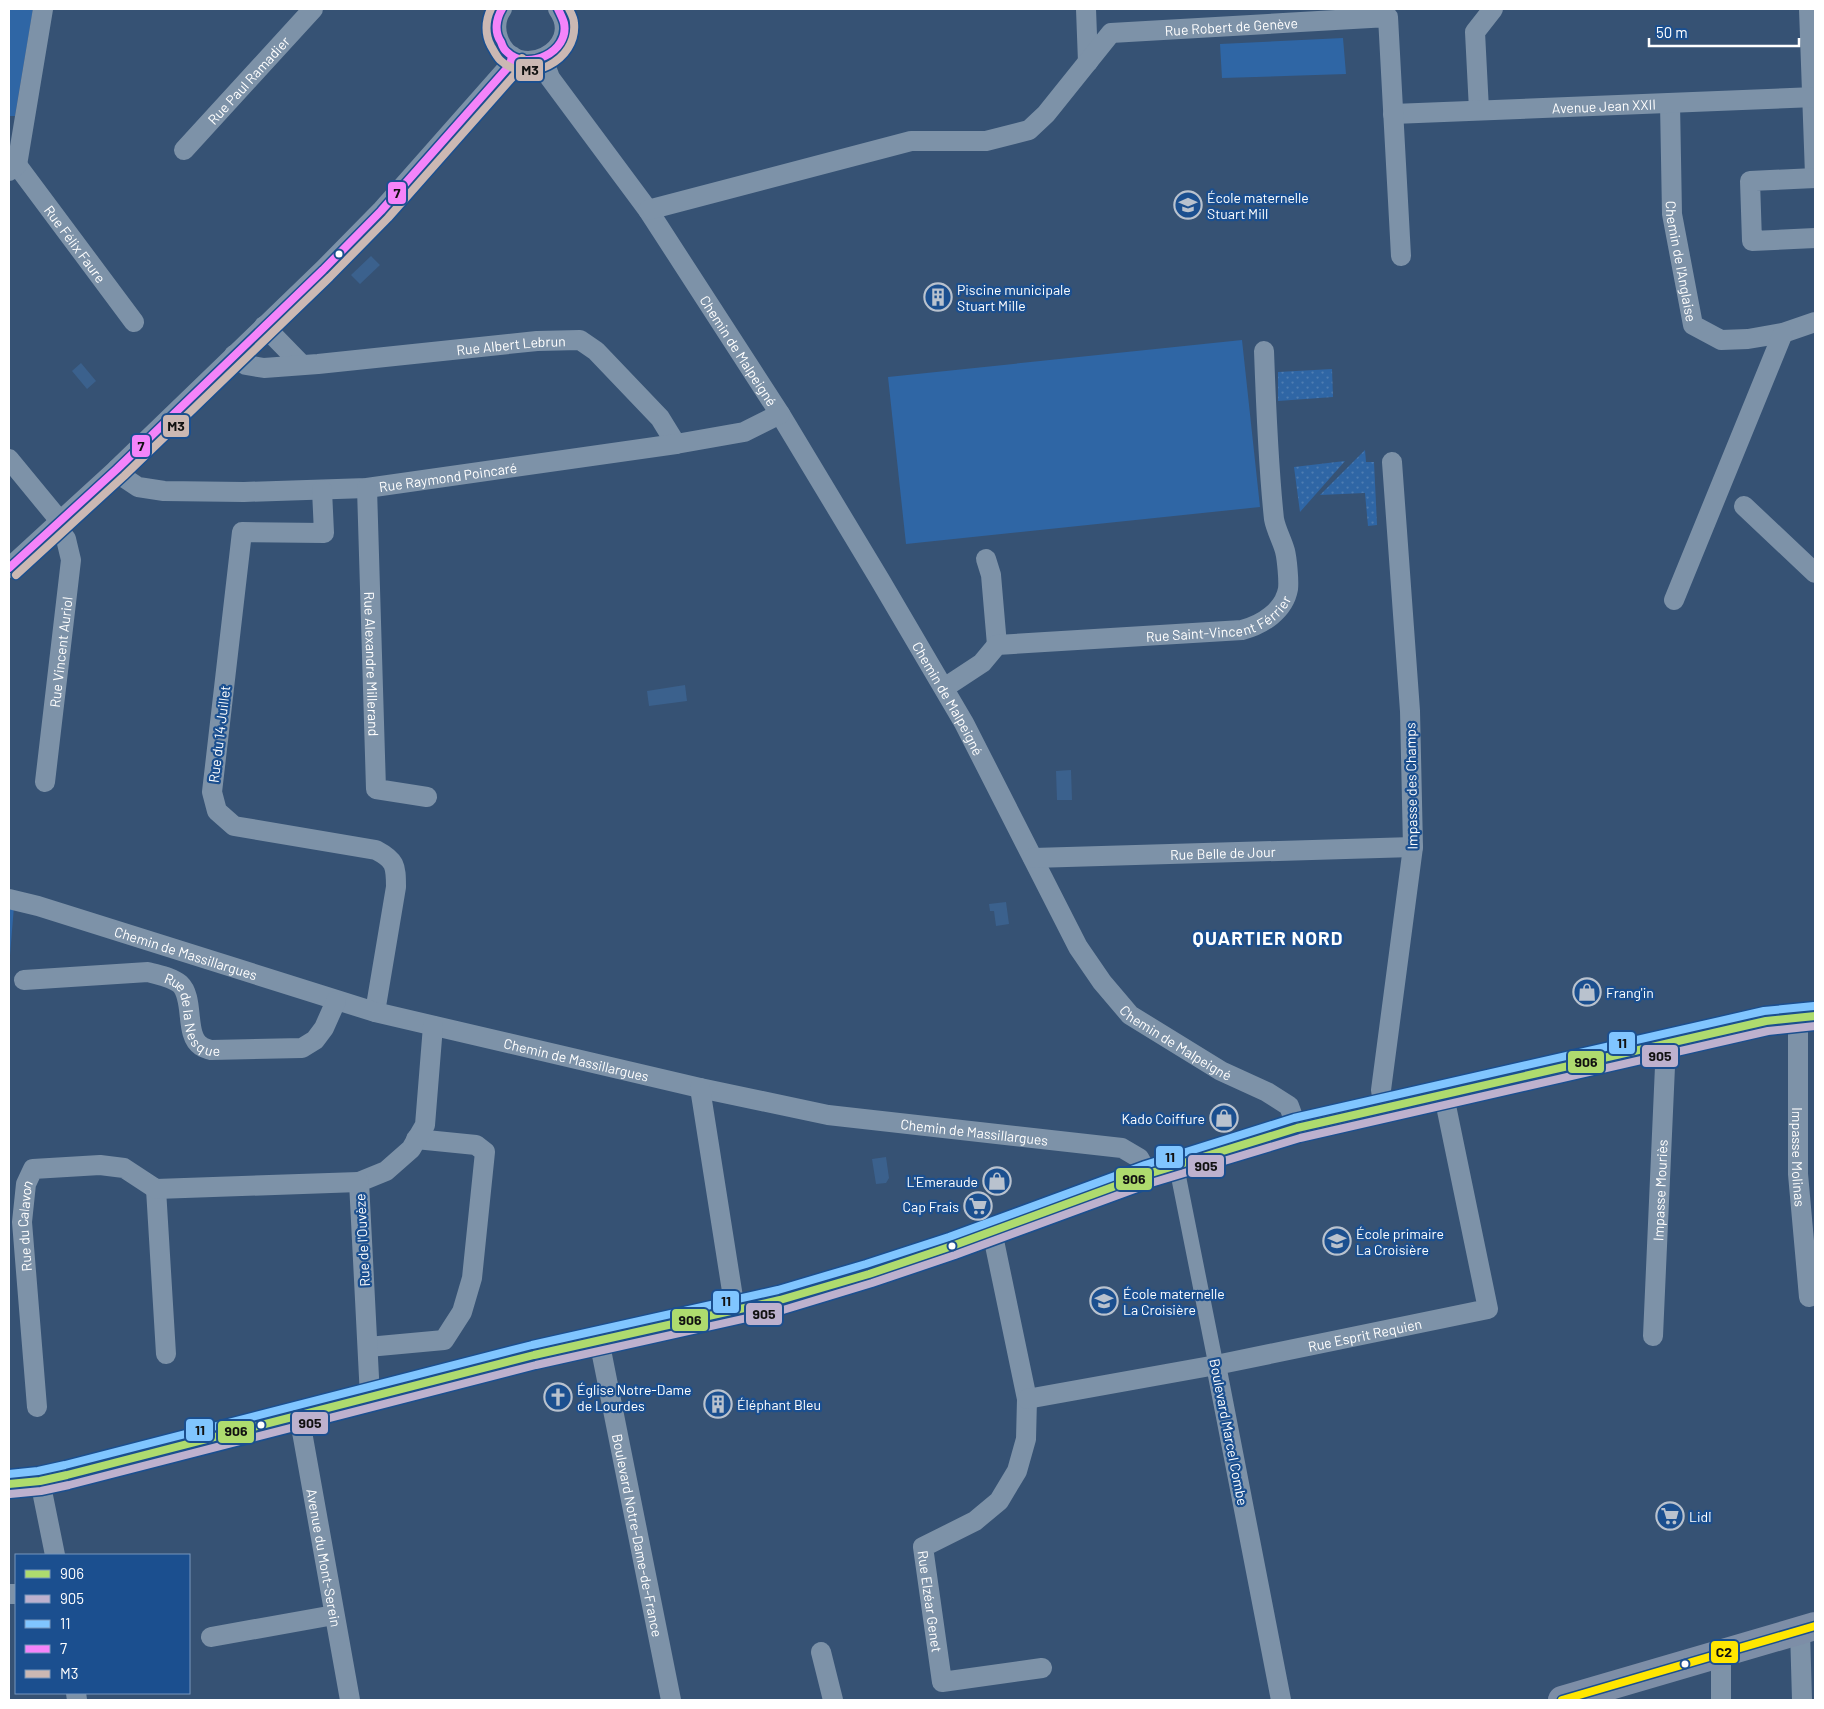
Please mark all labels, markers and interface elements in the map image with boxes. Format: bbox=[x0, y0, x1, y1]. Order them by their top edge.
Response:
street label: Rue Robert de Genève bbox=[1164, 14, 1298, 38]
scale bar bbox=[1649, 15, 1799, 47]
text: 50 m bbox=[1656, 23, 1688, 41]
street label: Rue Paul Ramadier bbox=[204, 32, 293, 128]
line badge: M3 bbox=[515, 58, 544, 82]
text: M3 bbox=[521, 61, 539, 78]
street label: Avenue Jean XXII bbox=[1551, 95, 1656, 116]
line badge: 7 bbox=[387, 181, 407, 205]
text: 7 bbox=[394, 184, 401, 201]
place label: École maternelle Stuart Mill bbox=[1207, 189, 1309, 222]
school or university icon: École maternelle Stuart Mill bbox=[1173, 190, 1203, 220]
street label: Chemin de l'Anglaise bbox=[1663, 200, 1701, 323]
street label: Rue Félix Faure bbox=[41, 202, 110, 286]
unlabelled marker bbox=[334, 249, 344, 259]
place label: Piscine municipale Stuart Mille bbox=[957, 281, 1071, 314]
building icon: Piscine municipale Stuart Mille bbox=[923, 282, 953, 312]
street label: Chemin de Malpeigné bbox=[697, 292, 781, 409]
street label: Rue Albert Lebrun bbox=[456, 332, 566, 358]
line badge: M3 bbox=[162, 414, 190, 438]
text: M3 bbox=[167, 417, 185, 434]
line badge: 7 bbox=[131, 434, 151, 458]
text: 7 bbox=[138, 437, 145, 454]
street label: Rue Raymond Poincaré bbox=[378, 458, 518, 495]
street label: Rue Alexandre Millerand bbox=[362, 591, 383, 736]
street label: Rue Saint-Vincent Férrier bbox=[1145, 593, 1294, 644]
street label: Rue Vincent Auriol bbox=[45, 596, 75, 708]
street label: Chemin de Malpeigné bbox=[909, 638, 987, 758]
street label: Rue du 14 Juillet bbox=[205, 684, 233, 784]
street label: Impasse des Champs bbox=[1401, 722, 1421, 850]
street label: Rue Belle de Jour bbox=[1170, 842, 1276, 863]
street label: Chemin de Massillargues bbox=[113, 922, 260, 983]
district label: QUARTIER NORD bbox=[1193, 926, 1343, 949]
street label: Rue de la Nesque bbox=[162, 969, 220, 1059]
shop icon: Frang'in bbox=[1572, 977, 1602, 1007]
place label: Frang'in bbox=[1606, 984, 1654, 1001]
street label: Chemin de Malpeigné bbox=[1117, 1001, 1235, 1083]
line badge: 11 bbox=[1608, 1031, 1636, 1055]
street label: Chemin de Massillargues bbox=[502, 1034, 651, 1084]
text: 11 bbox=[1617, 1034, 1627, 1051]
line badge: 905 bbox=[1641, 1044, 1679, 1068]
text: 905 bbox=[1649, 1047, 1672, 1064]
line badge: 906 bbox=[1567, 1050, 1605, 1074]
text: 906 bbox=[1575, 1053, 1598, 1070]
shop icon: Kado Coiffure bbox=[1209, 1103, 1239, 1133]
street label: Impasse Molinas bbox=[1789, 1107, 1809, 1208]
place label: Kado Coiffure bbox=[1122, 1110, 1205, 1127]
street label: Chemin de Massillargues bbox=[900, 1115, 1049, 1148]
street label: Impasse Mouriès bbox=[1649, 1139, 1670, 1241]
line badge: 11 bbox=[1155, 1145, 1184, 1169]
text: 11 bbox=[1165, 1148, 1175, 1165]
line badge: 905 bbox=[1187, 1154, 1225, 1178]
text: 905 bbox=[1195, 1157, 1218, 1174]
shop icon: L'Emeraude bbox=[982, 1166, 1012, 1196]
line badge: 906 bbox=[1115, 1167, 1153, 1191]
text: 906 bbox=[1123, 1170, 1146, 1187]
place label: L'Emeraude bbox=[907, 1173, 978, 1190]
street label: Rue du Calavon bbox=[13, 1177, 35, 1272]
supermarket icon: Cap Frais bbox=[963, 1191, 993, 1221]
street label: Rue de l'Ouvèze bbox=[351, 1193, 373, 1287]
place label: Cap Frais bbox=[903, 1198, 959, 1215]
place label: École primaire La Croisière bbox=[1356, 1225, 1444, 1258]
school or university icon: École primaire La Croisière bbox=[1322, 1226, 1352, 1256]
unlabelled marker bbox=[947, 1241, 957, 1251]
place label: École maternelle La Croisière bbox=[1123, 1285, 1225, 1318]
school or university icon: École maternelle La Croisière bbox=[1089, 1286, 1119, 1316]
line badge: 11 bbox=[712, 1290, 740, 1314]
text: 11 bbox=[721, 1292, 731, 1309]
line badge: 905 bbox=[745, 1302, 783, 1326]
text: 905 bbox=[753, 1305, 776, 1322]
line badge: 906 bbox=[671, 1308, 709, 1332]
text: 906 bbox=[679, 1311, 702, 1328]
street label: Rue Esprit Requien bbox=[1306, 1314, 1423, 1354]
street label: Boulevard Marcel Combe bbox=[1206, 1357, 1252, 1507]
place label: Église Notre-Dame de Lourdes bbox=[577, 1381, 692, 1414]
church icon: Église Notre-Dame de Lourdes bbox=[543, 1382, 573, 1412]
building icon: Éléphant Bleu bbox=[703, 1389, 733, 1419]
place label: Éléphant Bleu bbox=[737, 1396, 821, 1413]
line badge: 905 bbox=[291, 1411, 329, 1435]
text: 905 bbox=[299, 1414, 322, 1431]
line badge: 11 bbox=[185, 1418, 214, 1442]
line badge: 906 bbox=[217, 1420, 255, 1444]
unlabelled marker bbox=[256, 1420, 266, 1430]
text: 11 bbox=[195, 1421, 205, 1438]
text: 906 bbox=[225, 1422, 248, 1439]
street label: Boulevard Notre-Dame-de-France bbox=[609, 1432, 667, 1638]
street label: Avenue du Mont-Serein bbox=[304, 1487, 345, 1628]
supermarket icon: Lidl bbox=[1655, 1501, 1685, 1531]
place label: Lidl bbox=[1689, 1508, 1711, 1525]
street label: Rue Elzéar Genet bbox=[915, 1549, 946, 1653]
legend bbox=[15, 1554, 190, 1694]
text: 906 bbox=[60, 1564, 84, 1582]
text: 905 bbox=[60, 1589, 84, 1607]
text: 11 bbox=[60, 1614, 71, 1632]
text: 7 bbox=[60, 1639, 67, 1657]
line badge: C2 bbox=[1710, 1640, 1739, 1664]
text: C2 bbox=[1716, 1643, 1732, 1660]
unlabelled marker bbox=[1680, 1659, 1690, 1669]
text: M3 bbox=[60, 1664, 78, 1682]

